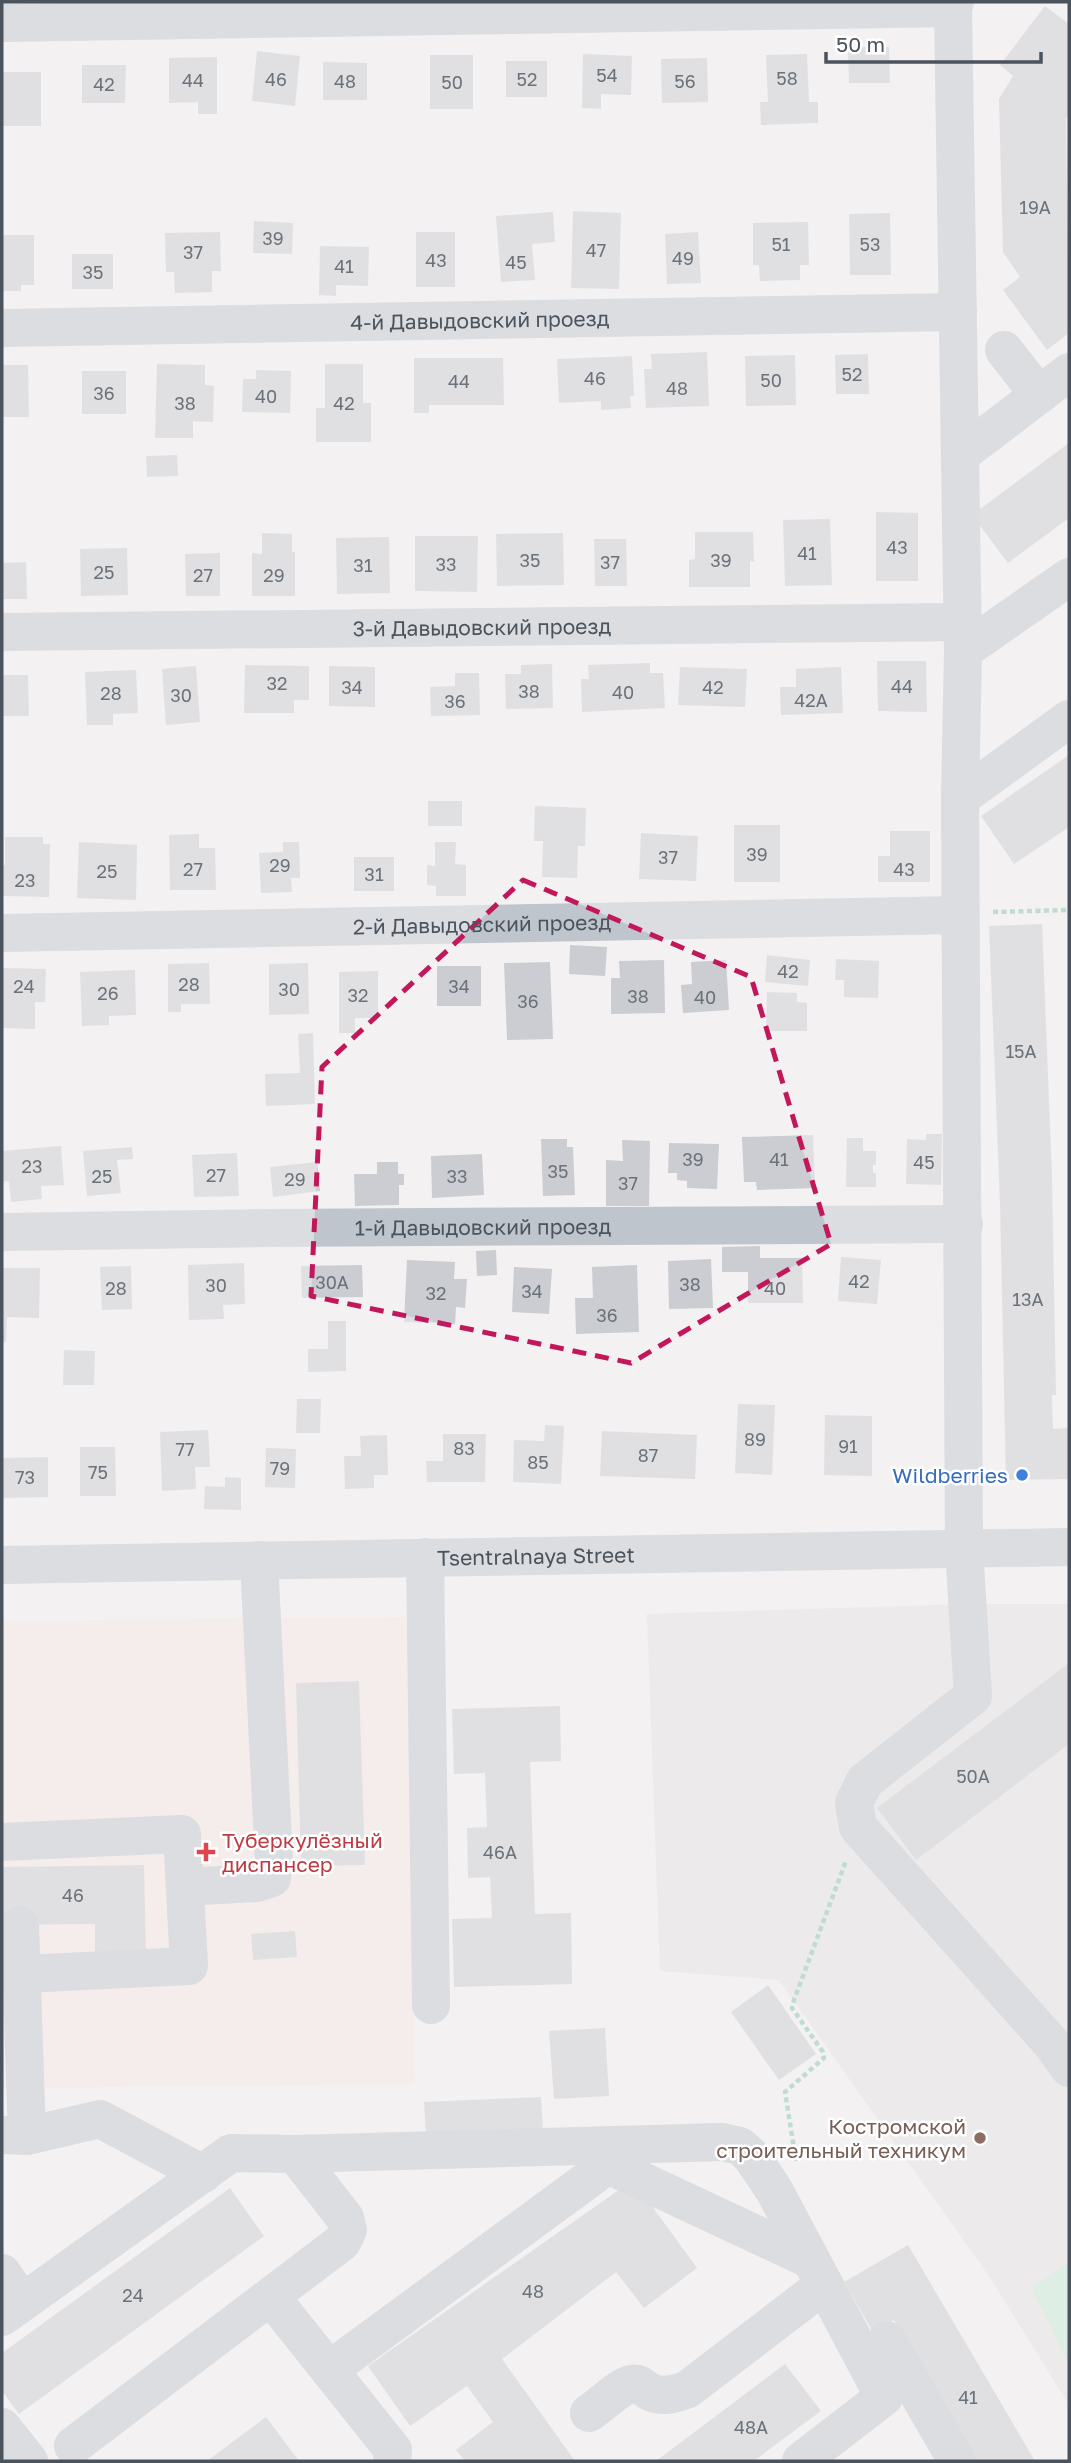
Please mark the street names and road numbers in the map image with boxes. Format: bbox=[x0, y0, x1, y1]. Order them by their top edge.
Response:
street label: 4-й Давыдовский проезд bbox=[350, 305, 610, 335]
street label: 3-й Давыдовский проезд bbox=[353, 613, 612, 641]
street label: 2-й Давыдовский проезд bbox=[353, 909, 612, 939]
street label: 1-й Давыдовский проезд bbox=[355, 1213, 611, 1240]
street label: Tsentralnaya Street bbox=[437, 1541, 635, 1571]

